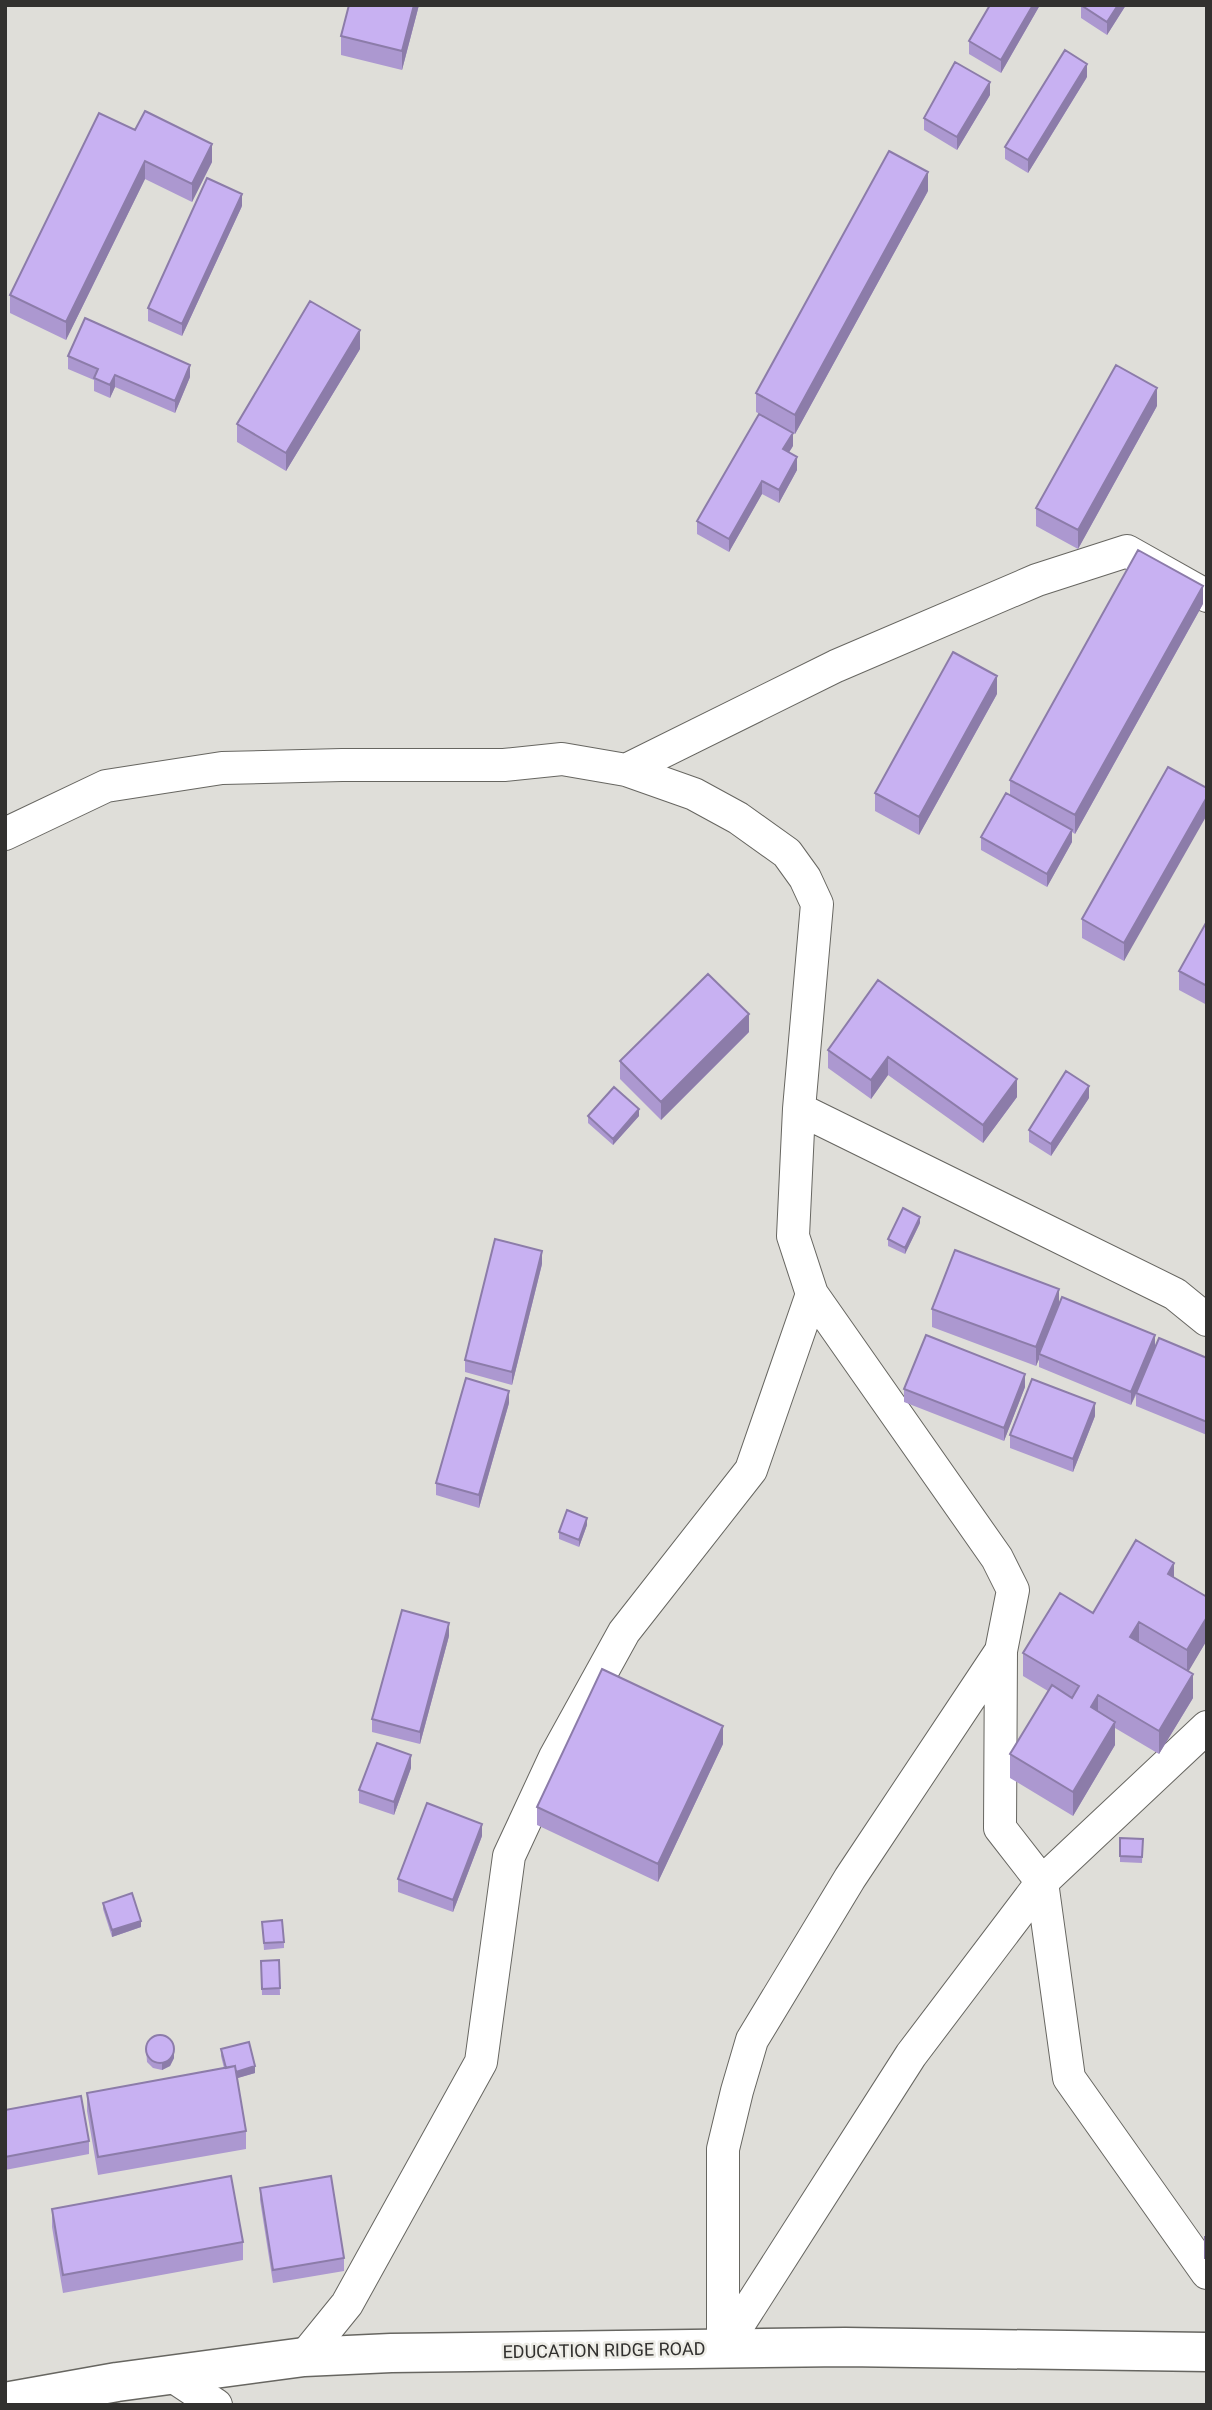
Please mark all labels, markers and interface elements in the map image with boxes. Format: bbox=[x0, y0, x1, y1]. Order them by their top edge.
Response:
street label: EDUCATION RIDGE ROAD bbox=[502, 2338, 706, 2362]

